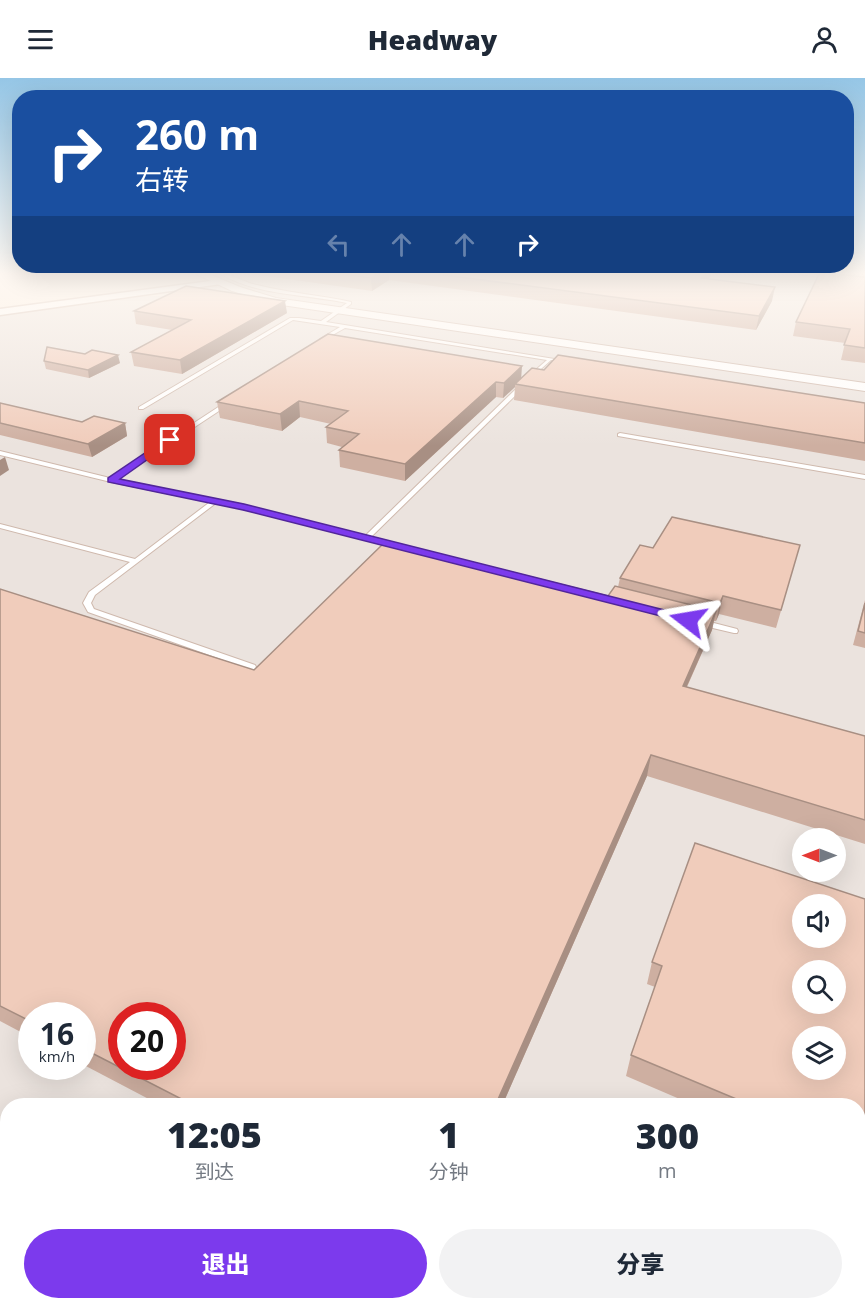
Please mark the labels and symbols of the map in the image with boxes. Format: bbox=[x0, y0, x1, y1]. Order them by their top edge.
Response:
pin bbox=[144, 414, 195, 465]
position arrow bbox=[656, 588, 720, 652]
north arrow bbox=[792, 828, 846, 882]
speed limit sign: 20 bbox=[108, 1002, 186, 1080]

